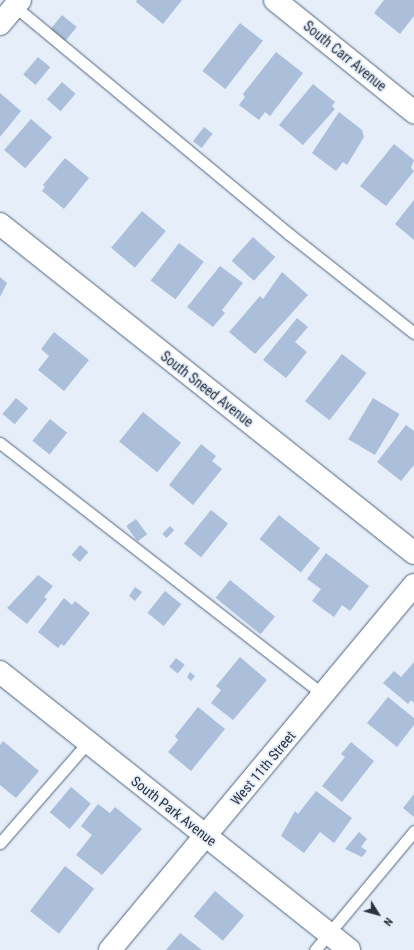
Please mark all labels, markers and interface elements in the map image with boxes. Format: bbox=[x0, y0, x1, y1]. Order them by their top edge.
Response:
street label: South Carr Avenue bbox=[300, 17, 390, 95]
street label: South Sneed Avenue bbox=[157, 348, 257, 430]
street label: West 11th Street bbox=[227, 728, 299, 808]
street label: South Park Avenue bbox=[128, 772, 220, 850]
north arrow bbox=[358, 894, 398, 934]
text: N bbox=[381, 915, 395, 928]

